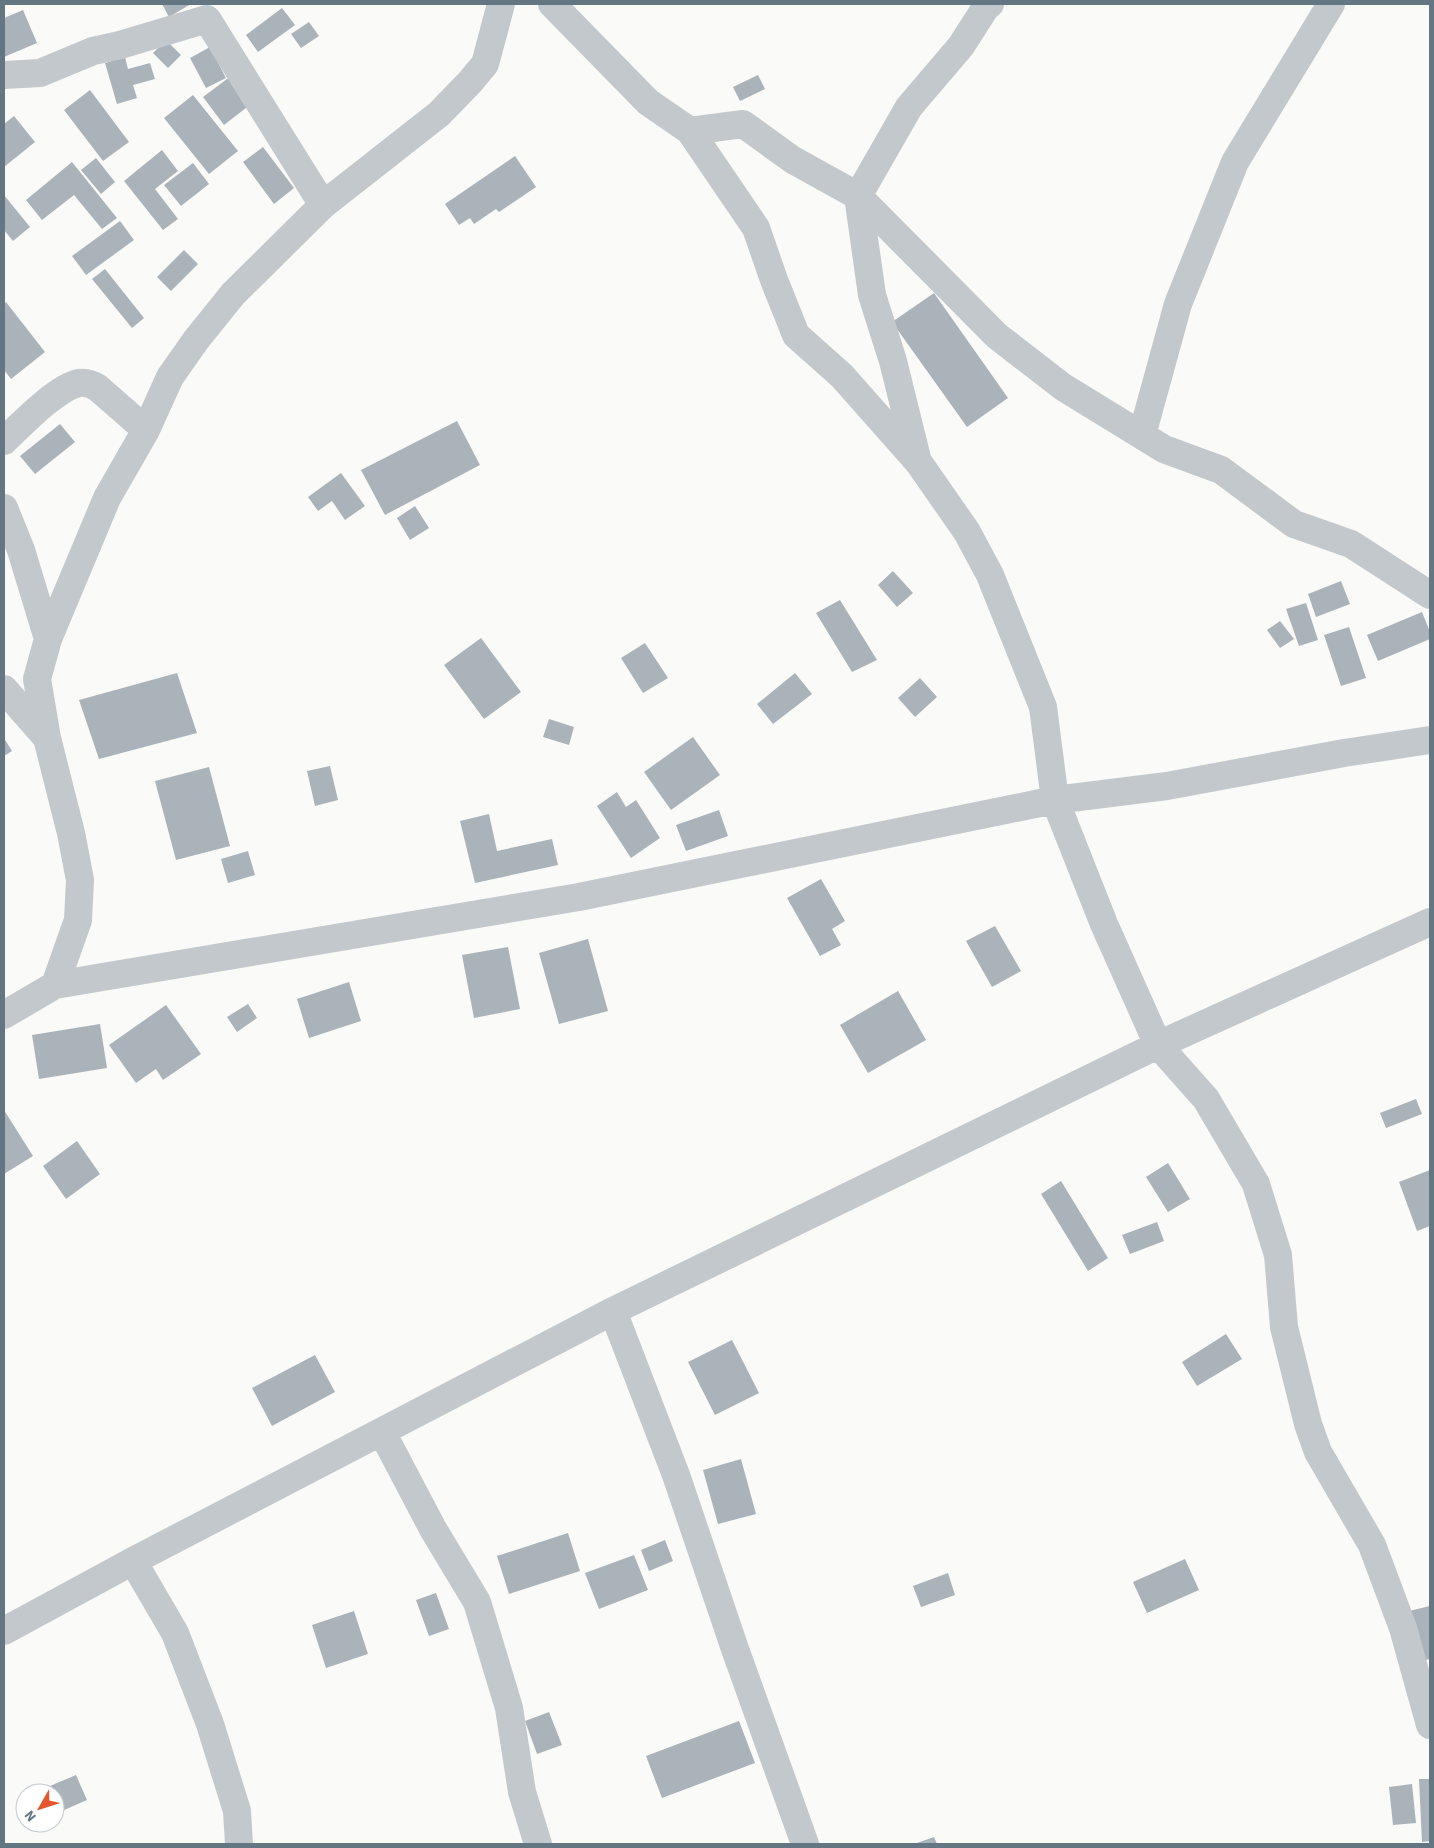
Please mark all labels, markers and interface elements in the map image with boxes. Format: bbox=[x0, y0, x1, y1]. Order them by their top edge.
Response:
north arrow bbox=[15, 1783, 65, 1833]
text: N bbox=[20, 1806, 41, 1825]

